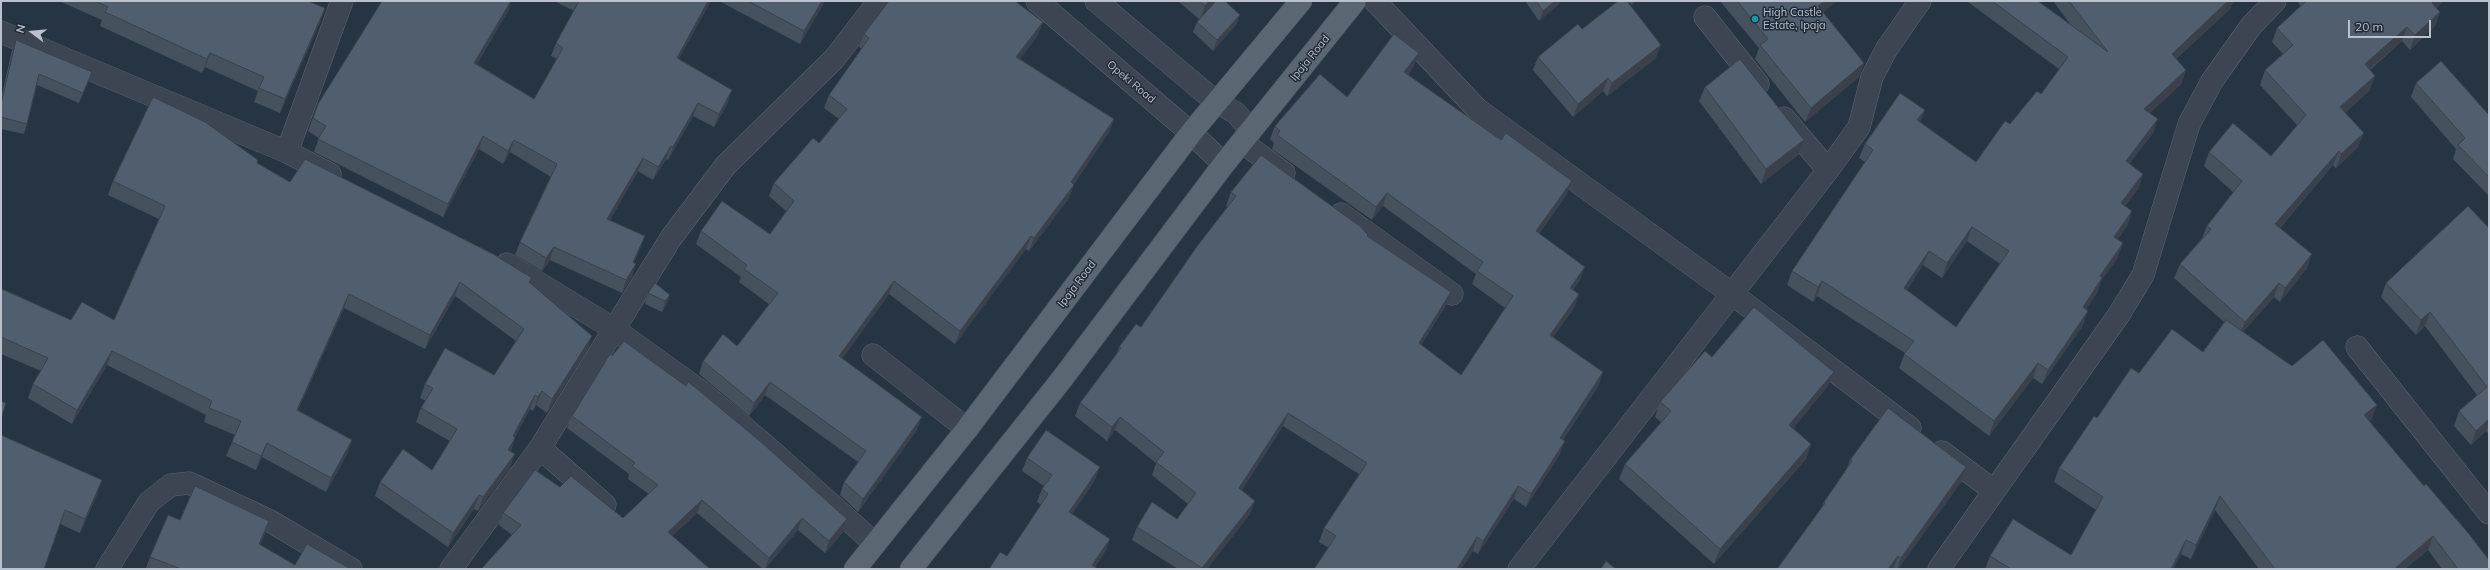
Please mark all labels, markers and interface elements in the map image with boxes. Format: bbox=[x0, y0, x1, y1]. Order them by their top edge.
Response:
place label: High Castle Estate, Ipaja bbox=[1763, 6, 1826, 32]
north arrow bbox=[12, 12, 52, 52]
scale bar bbox=[2350, 12, 2433, 38]
marker: High Castle Estate, Ipaja bbox=[1750, 14, 1760, 24]
text: 20 m bbox=[2355, 19, 2383, 34]
text: N bbox=[13, 23, 28, 35]
street label: Ipaja Road bbox=[1288, 32, 1332, 84]
street label: Opeki Road bbox=[1104, 58, 1158, 106]
street label: Ipaja Road bbox=[1055, 258, 1099, 310]

